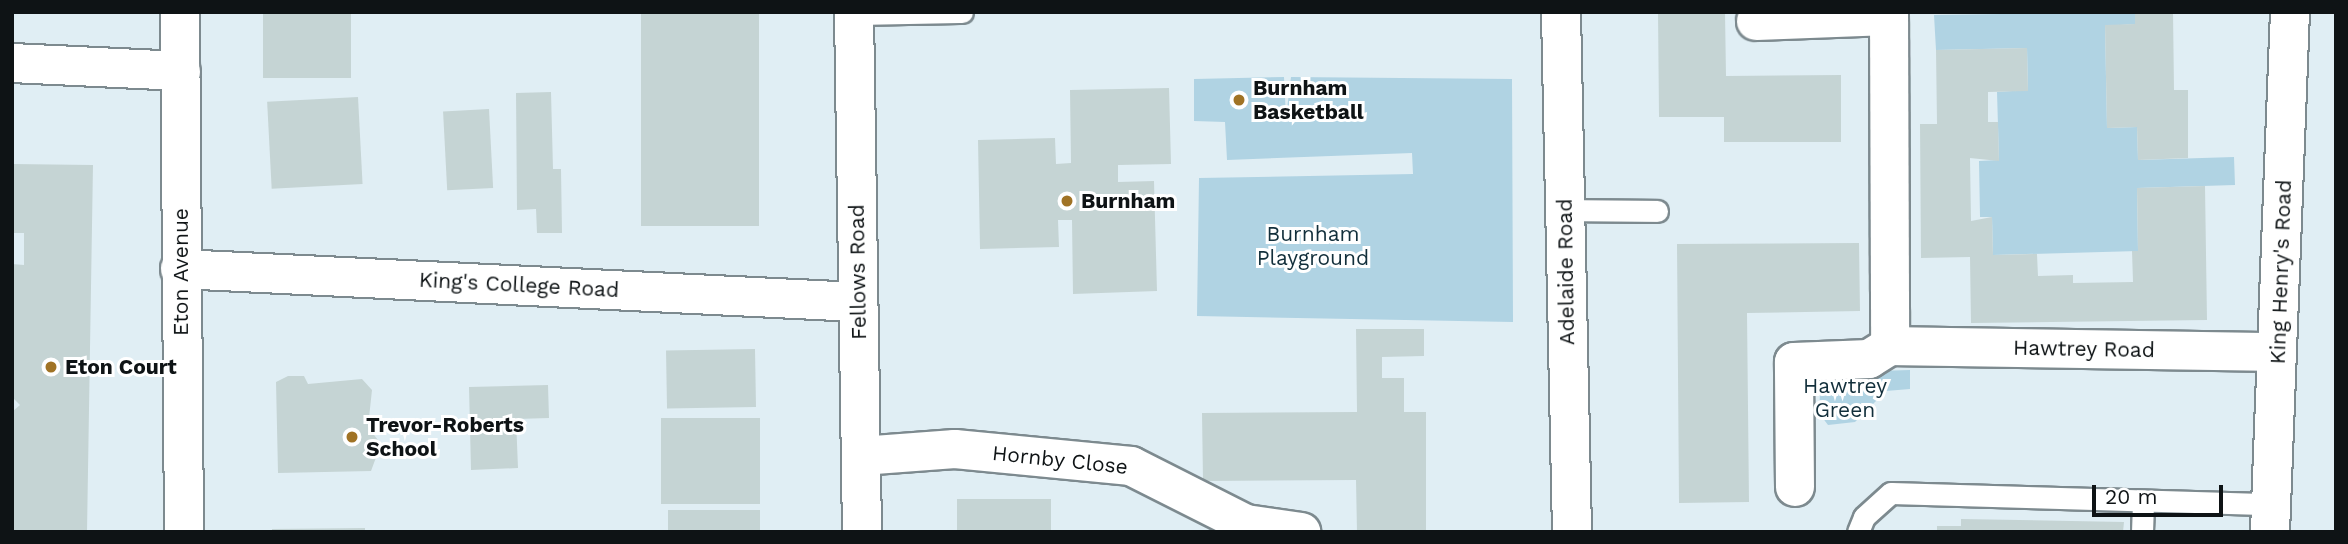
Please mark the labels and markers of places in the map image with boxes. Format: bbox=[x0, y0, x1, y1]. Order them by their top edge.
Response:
place label: Burnham Basketball bbox=[1253, 75, 1364, 125]
marker: Burnham Basketball bbox=[1231, 92, 1247, 108]
place label: Burnham bbox=[1081, 188, 1175, 214]
marker: Burnham bbox=[1059, 193, 1075, 209]
place label: Eton Court bbox=[65, 354, 177, 380]
marker: Eton Court bbox=[43, 359, 59, 375]
place label: Trevor-Roberts School bbox=[366, 412, 524, 462]
marker: Trevor-Roberts School bbox=[344, 429, 360, 445]

